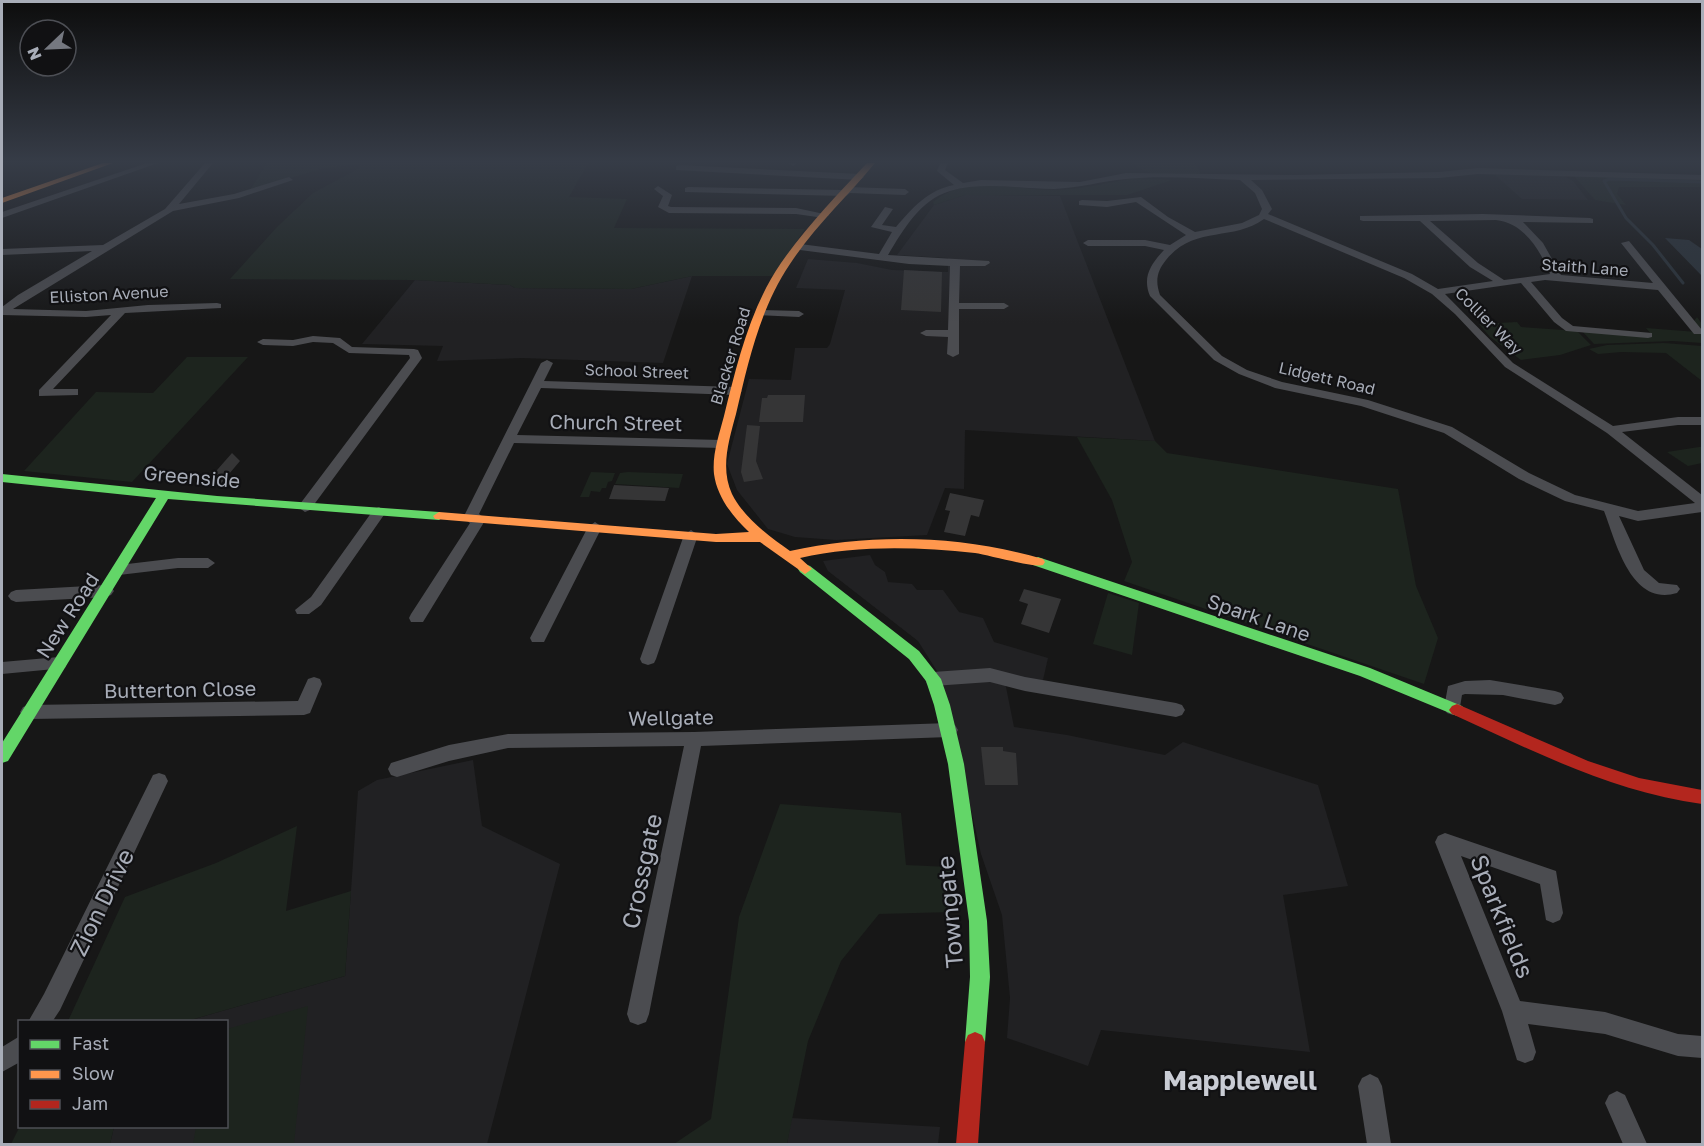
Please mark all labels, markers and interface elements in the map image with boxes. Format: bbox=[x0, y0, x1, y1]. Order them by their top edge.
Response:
north arrow bbox=[18, 18, 78, 78]
text: N bbox=[23, 44, 46, 63]
street label: Staith Lane bbox=[1541, 254, 1629, 280]
street label: Elliston Avenue bbox=[49, 281, 169, 307]
street label: Collier Way bbox=[1451, 283, 1527, 359]
street label: Blacker Road bbox=[706, 305, 754, 407]
street label: Lidgett Road bbox=[1277, 357, 1377, 399]
street label: School Street bbox=[584, 359, 690, 383]
street label: Church Street bbox=[549, 409, 683, 435]
street label: Greenside bbox=[143, 460, 241, 492]
street label: New Road bbox=[31, 568, 103, 662]
street label: Spark Lane bbox=[1204, 588, 1314, 646]
street label: Butterton Close bbox=[104, 676, 256, 702]
street label: Wellgate bbox=[628, 704, 714, 730]
street label: Crossgate bbox=[615, 811, 667, 931]
street label: Zion Drive bbox=[63, 844, 139, 960]
street label: Sparkfields bbox=[1465, 850, 1541, 982]
street label: Towngate bbox=[930, 855, 968, 969]
legend bbox=[18, 1020, 228, 1128]
text: Fast bbox=[72, 1032, 109, 1054]
text: Slow bbox=[72, 1062, 115, 1084]
district label: Mapplewell bbox=[1163, 1064, 1317, 1096]
text: Jam bbox=[72, 1092, 108, 1114]

